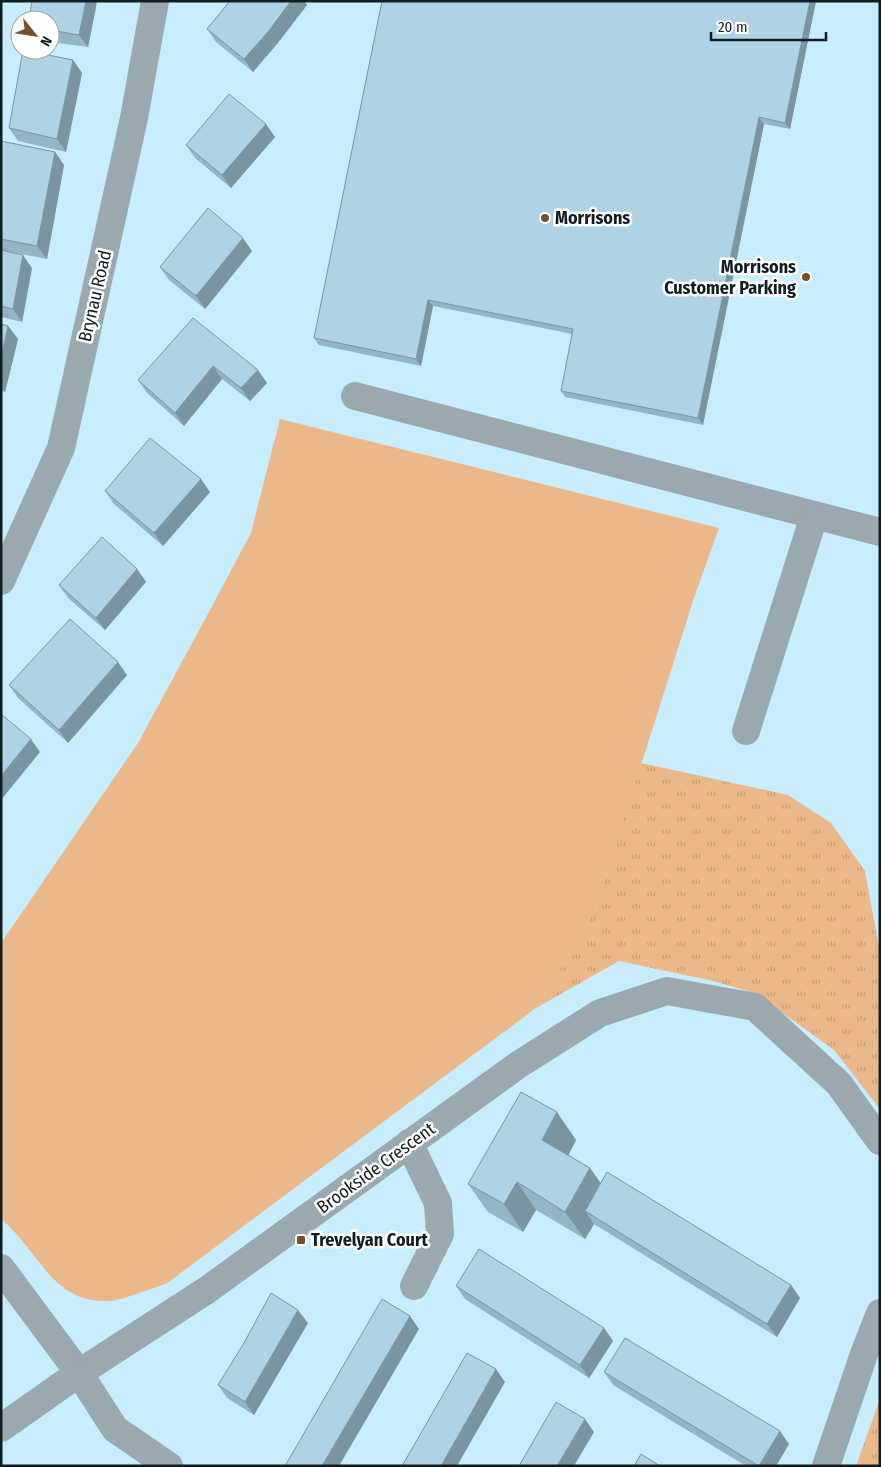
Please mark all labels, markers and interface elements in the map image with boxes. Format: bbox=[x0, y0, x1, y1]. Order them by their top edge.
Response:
north arrow bbox=[10, 10, 60, 60]
scale bar bbox=[711, 10, 826, 42]
text: 20 m bbox=[718, 18, 748, 36]
text: N bbox=[36, 33, 55, 49]
place label: Morrisons bbox=[555, 207, 630, 229]
marker: Morrisons bbox=[539, 212, 551, 224]
street label: Brynau Road bbox=[74, 248, 116, 344]
place label: Morrisons Customer Parking bbox=[664, 256, 796, 299]
marker: Morrisons Customer Parking bbox=[800, 271, 812, 283]
street label: Brookside Crescent bbox=[313, 1118, 439, 1218]
place label: Trevelyan Court bbox=[311, 1229, 428, 1251]
marker: Trevelyan Court bbox=[295, 1234, 307, 1246]

